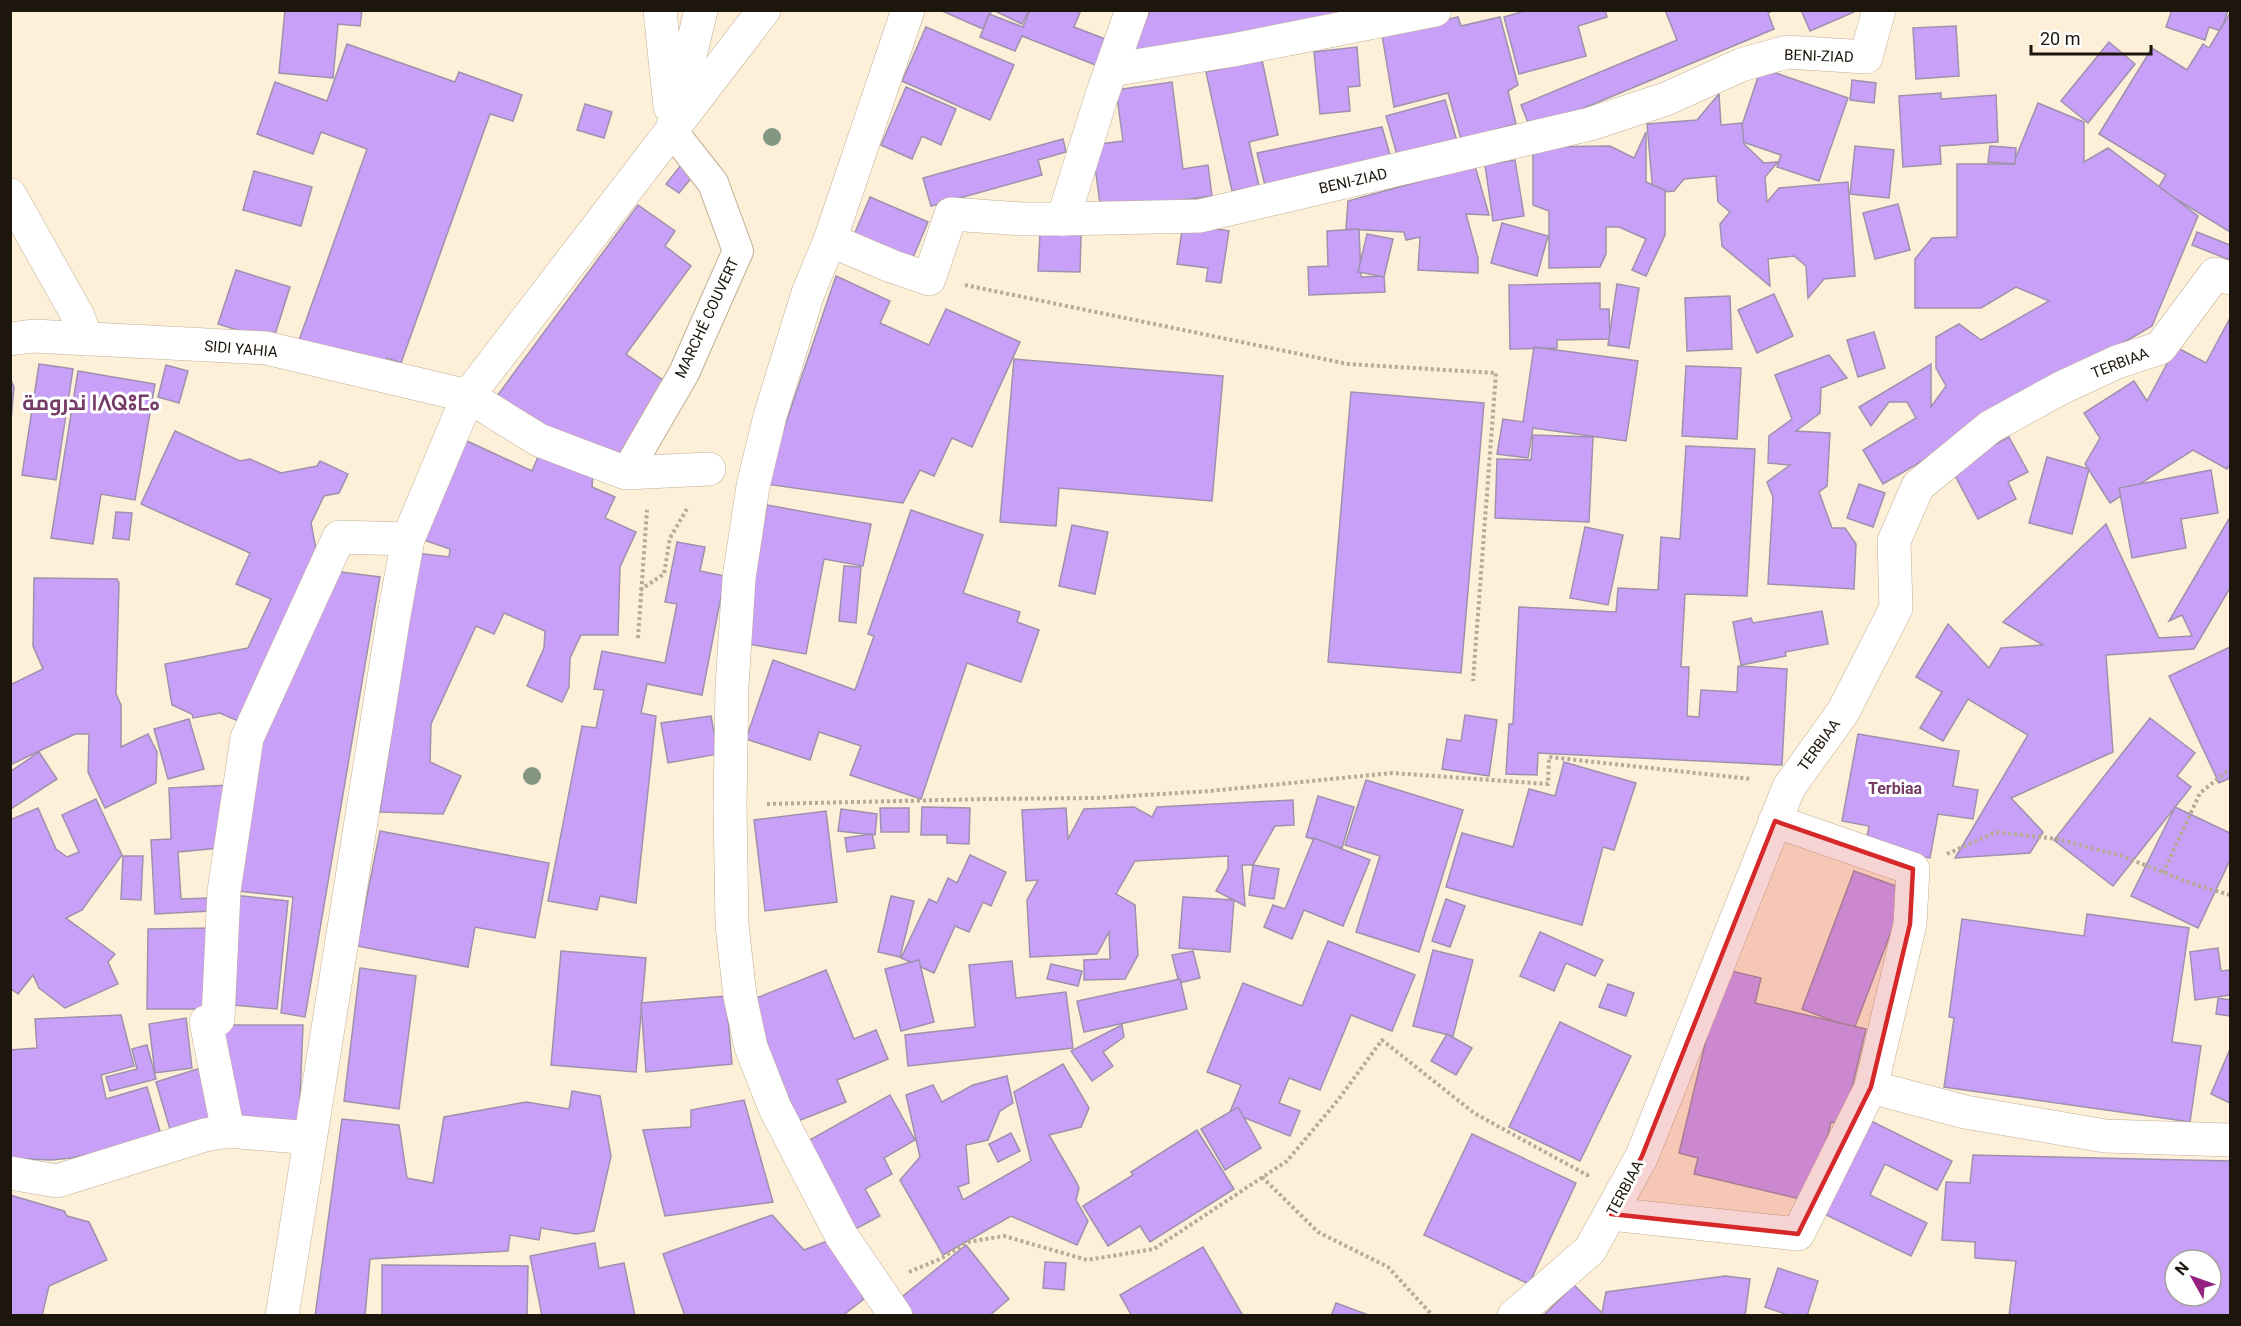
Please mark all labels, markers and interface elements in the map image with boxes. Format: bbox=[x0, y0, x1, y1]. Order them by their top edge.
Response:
scale bar bbox=[2031, 18, 2151, 56]
text: 20 m bbox=[2040, 28, 2080, 49]
street label: BENI-ZIAD bbox=[1784, 46, 1854, 66]
street label: BENI-ZIAD bbox=[1317, 164, 1389, 198]
street label: MARCHÉ COUVERT bbox=[671, 255, 743, 381]
street label: SIDI YAHIA bbox=[204, 337, 279, 361]
street label: TERBIAA bbox=[2089, 344, 2151, 382]
district label: ندرومة ⵏⴷⵕⵓⵎⴰ bbox=[22, 391, 160, 416]
street label: TERBIAA bbox=[1794, 715, 1844, 775]
district label: Terbiaa bbox=[1868, 779, 1922, 798]
street label: TERBIAA bbox=[1603, 1157, 1647, 1219]
north arrow bbox=[2163, 1248, 2223, 1308]
text: N bbox=[2171, 1258, 2193, 1279]

